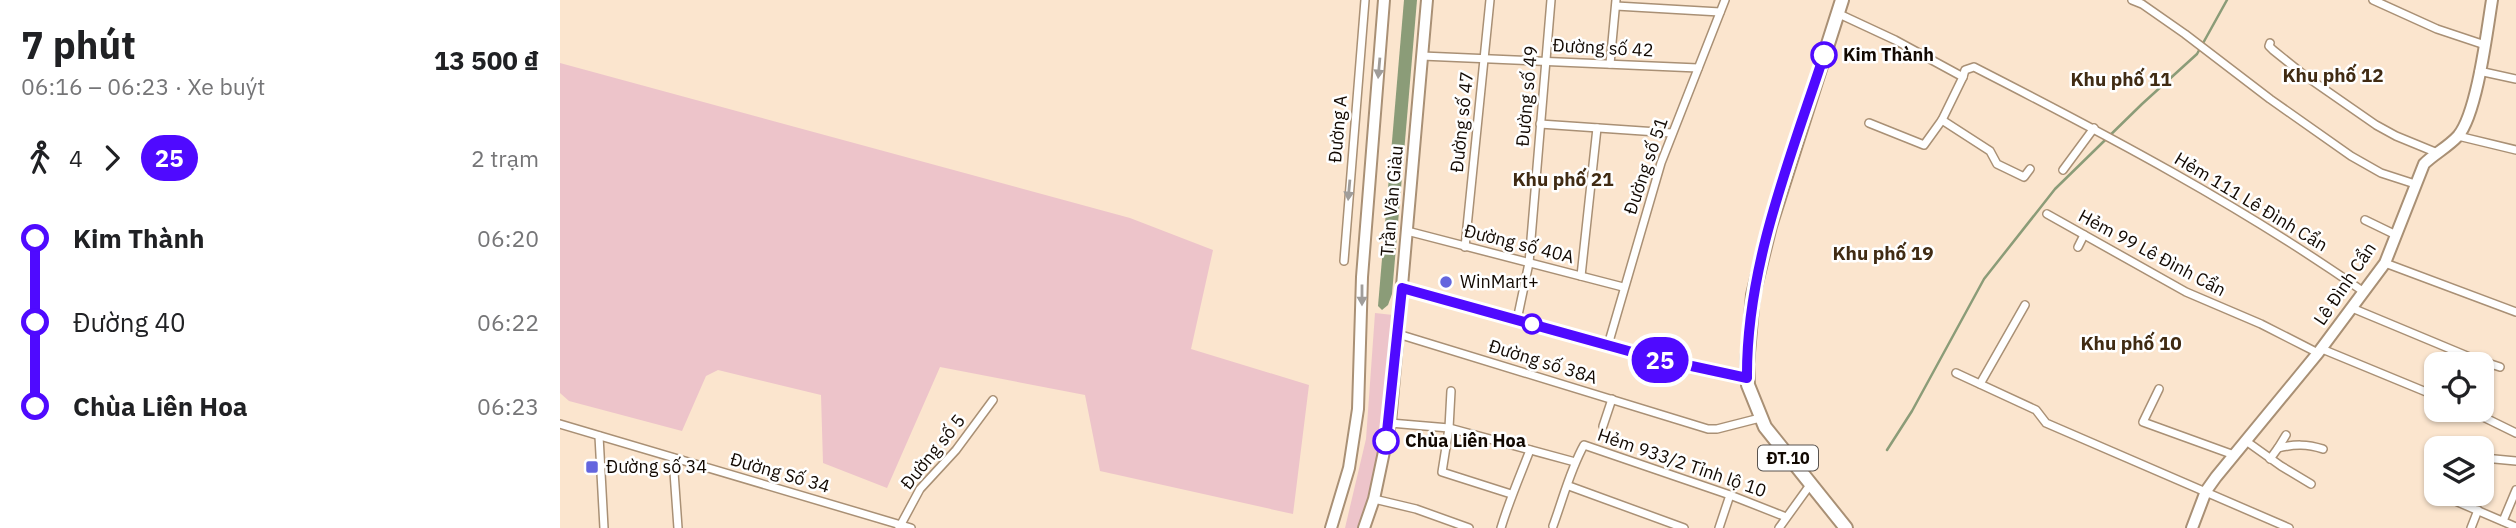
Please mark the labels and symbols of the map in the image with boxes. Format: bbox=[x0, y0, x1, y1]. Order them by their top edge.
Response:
street label: Đường số 42 bbox=[1552, 33, 1654, 62]
marker: Kim Thành bbox=[1811, 42, 1837, 68]
place label: Kim Thành bbox=[1843, 43, 1934, 66]
street label: Đường số 49 bbox=[1511, 45, 1542, 147]
one-way arrow bbox=[1373, 57, 1384, 79]
district label: Khu phố 12 bbox=[2282, 63, 2384, 87]
district label: Khu phố 11 bbox=[2070, 67, 2172, 91]
street label: Đường số 47 bbox=[1445, 70, 1478, 173]
street label: Đường A bbox=[1323, 94, 1352, 164]
street label: Đường số 51 bbox=[1618, 114, 1673, 217]
street label: Trần Văn Giàu bbox=[1375, 144, 1408, 257]
street label: Hẻm 111 Lê Đình Cẩn bbox=[2171, 147, 2332, 256]
district label: Khu phố 21 bbox=[1512, 167, 1614, 191]
one-way arrow bbox=[1343, 179, 1354, 201]
street label: Hẻm 99 Lê Đình Cẩn bbox=[2075, 204, 2230, 301]
street label: Đường số 40A bbox=[1462, 219, 1577, 268]
street label: Lê Đình Cẩn bbox=[2308, 238, 2381, 330]
district label: Khu phố 19 bbox=[1832, 241, 1934, 265]
place label: WinMart+ bbox=[1460, 270, 1539, 293]
marker: WinMart+ bbox=[1438, 274, 1454, 290]
one-way arrow bbox=[1356, 284, 1368, 306]
unlabelled marker bbox=[1522, 314, 1542, 334]
district label: Khu phố 10 bbox=[2080, 331, 2182, 355]
street label: Đường số 38A bbox=[1486, 334, 1601, 389]
line badge: 25 bbox=[1628, 337, 1692, 383]
street label: Đường số 5 bbox=[895, 409, 970, 494]
street label: Hẻm 933/2 Tỉnh lộ 10 bbox=[1595, 423, 1770, 502]
marker: Chùa Liên Hoa bbox=[1373, 428, 1399, 454]
place label: Chùa Liên Hoa bbox=[1405, 429, 1526, 452]
road number: ĐT.10 bbox=[1758, 446, 1818, 471]
street label: Đường Số 34 bbox=[728, 447, 833, 498]
place label: Đường số 34 bbox=[606, 455, 707, 478]
marker: Đường số 34 bbox=[584, 459, 600, 475]

